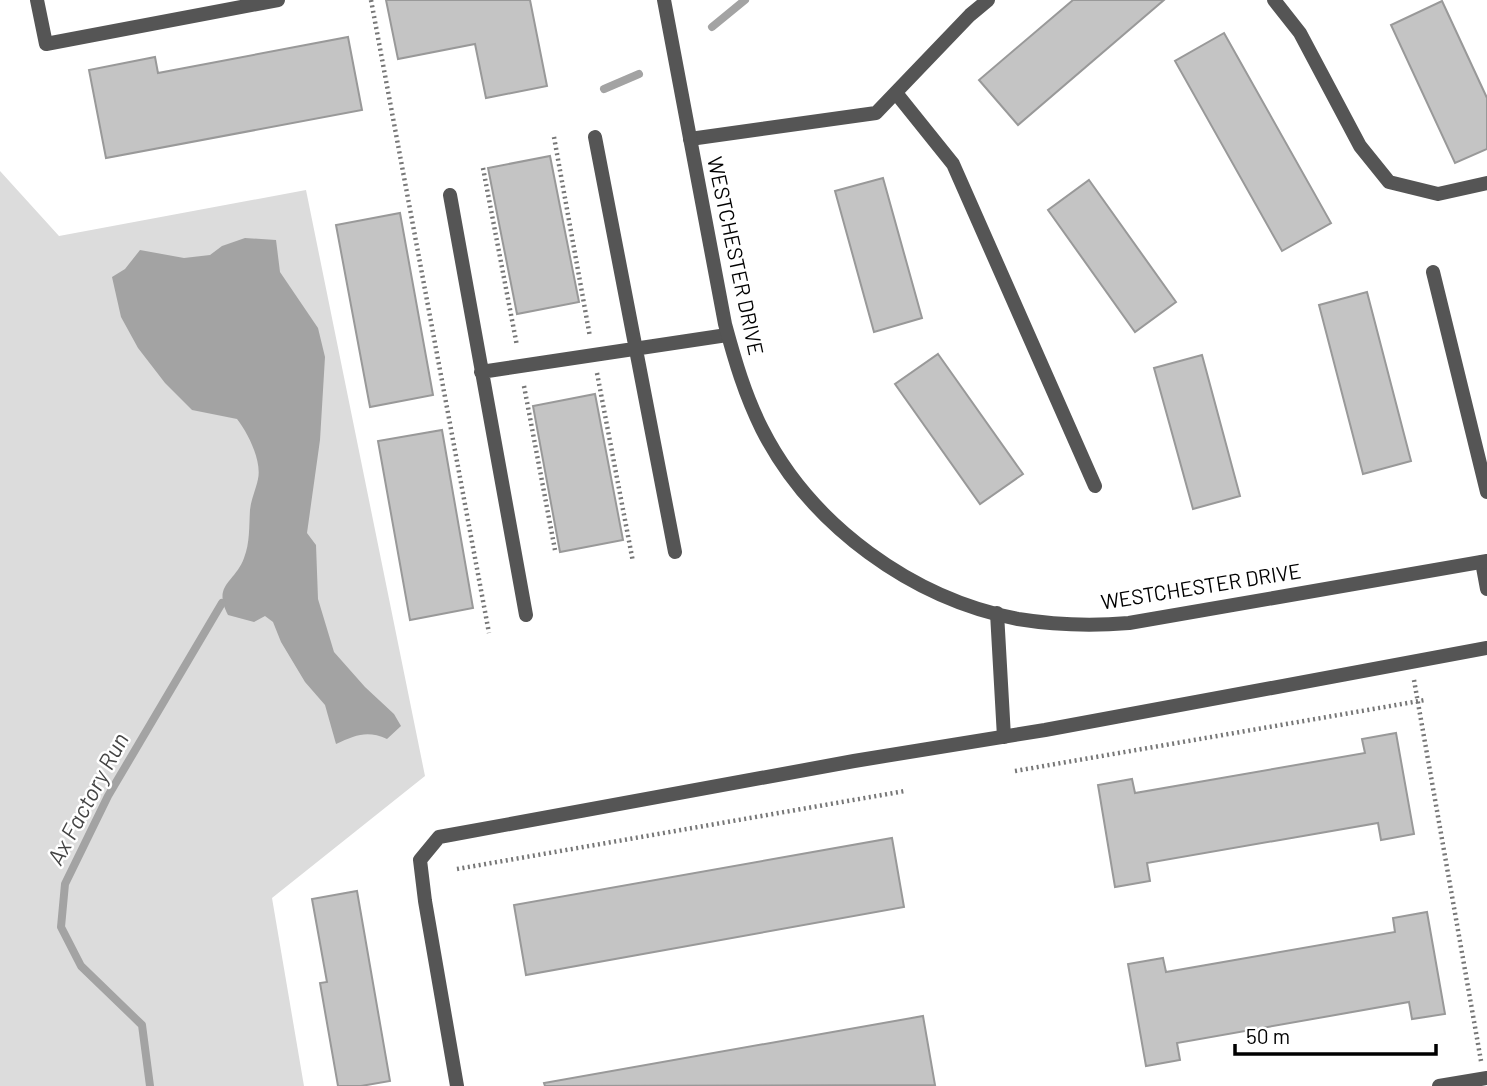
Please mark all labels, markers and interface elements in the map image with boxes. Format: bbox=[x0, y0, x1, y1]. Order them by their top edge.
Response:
street label: WESTCHESTER DRIVE bbox=[703, 154, 770, 357]
street label: WESTCHESTER DRIVE bbox=[1099, 557, 1303, 614]
water label: Ax Factory Run bbox=[41, 728, 134, 869]
scale bar bbox=[1235, 1012, 1436, 1056]
text: 50 m bbox=[1246, 1023, 1290, 1048]

